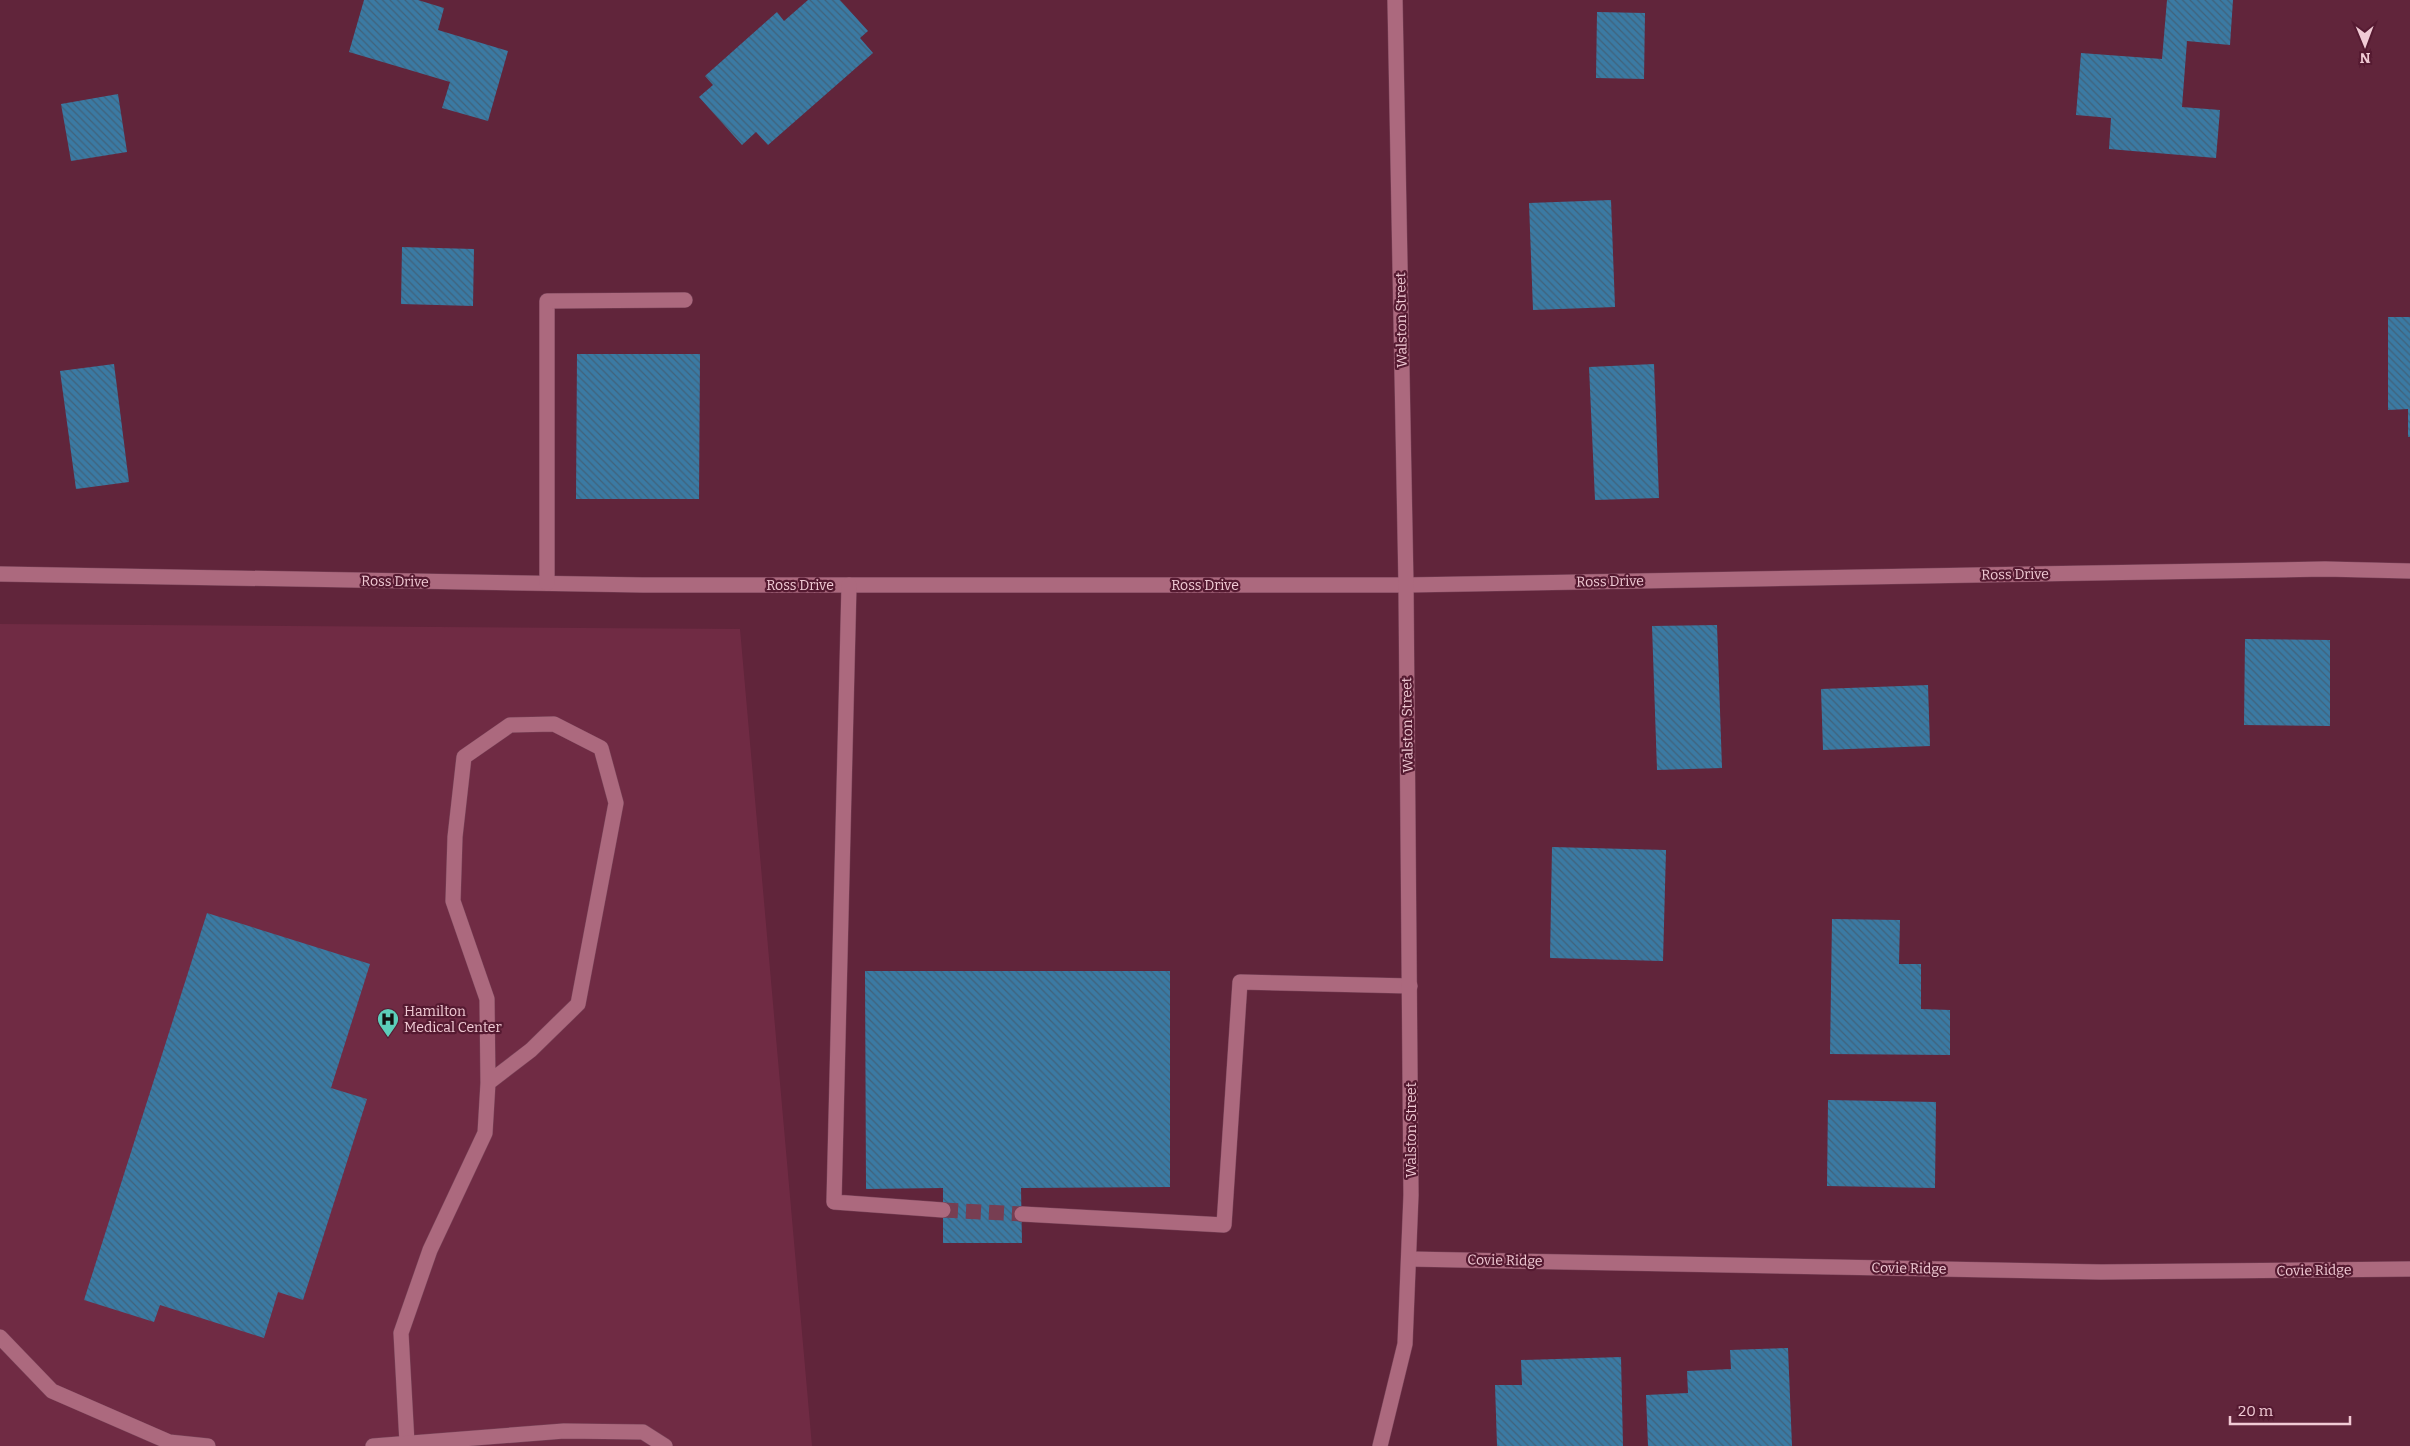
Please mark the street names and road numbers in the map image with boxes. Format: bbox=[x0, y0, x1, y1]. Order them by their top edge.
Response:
street label: Walston Street bbox=[1392, 272, 1411, 368]
street label: Ross Drive bbox=[1981, 565, 2049, 584]
street label: Ross Drive bbox=[361, 572, 429, 591]
street label: Ross Drive bbox=[1576, 572, 1644, 591]
street label: Ross Drive bbox=[766, 577, 834, 594]
street label: Ross Drive bbox=[1171, 577, 1239, 594]
street label: Walston Street bbox=[1398, 677, 1417, 773]
street label: Walston Street bbox=[1403, 1082, 1420, 1178]
street label: Covie Ridge bbox=[1467, 1251, 1543, 1270]
street label: Covie Ridge bbox=[1871, 1259, 1947, 1278]
street label: Covie Ridge bbox=[2276, 1261, 2352, 1280]

